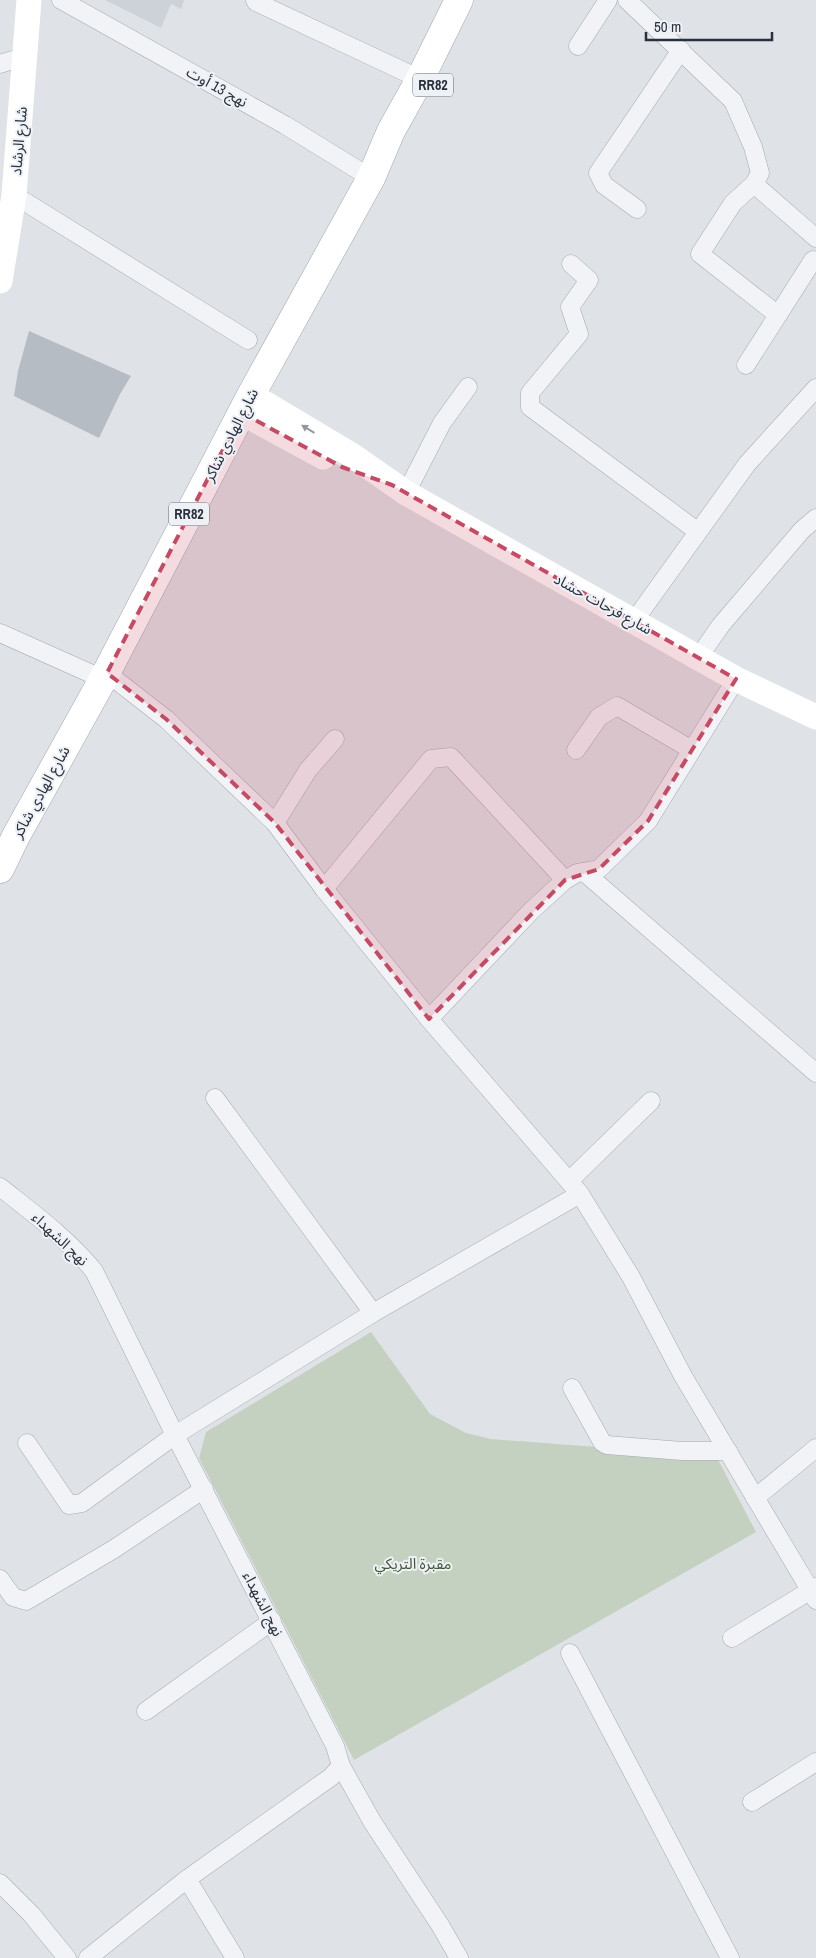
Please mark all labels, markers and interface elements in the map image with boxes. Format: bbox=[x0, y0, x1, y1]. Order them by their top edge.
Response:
scale bar bbox=[646, 10, 772, 42]
text: 50 m bbox=[654, 16, 681, 37]
street label: نهج 13 أوت bbox=[182, 61, 252, 114]
road number: RR82 bbox=[413, 74, 453, 96]
street label: شارع الرشاد bbox=[5, 105, 34, 176]
street label: شارع الهادي شاكر bbox=[198, 384, 265, 487]
one-way arrow bbox=[301, 425, 315, 434]
road number: RR82 bbox=[169, 502, 209, 526]
street label: شارع فرحات حشاد bbox=[549, 568, 656, 641]
street label: شارع الهادي شاكر bbox=[6, 742, 76, 843]
street label: نهج الشهداء bbox=[26, 1207, 93, 1272]
park label: مقبرة التريكي bbox=[375, 1553, 451, 1575]
street label: نهج الشهداء bbox=[236, 1568, 289, 1641]

